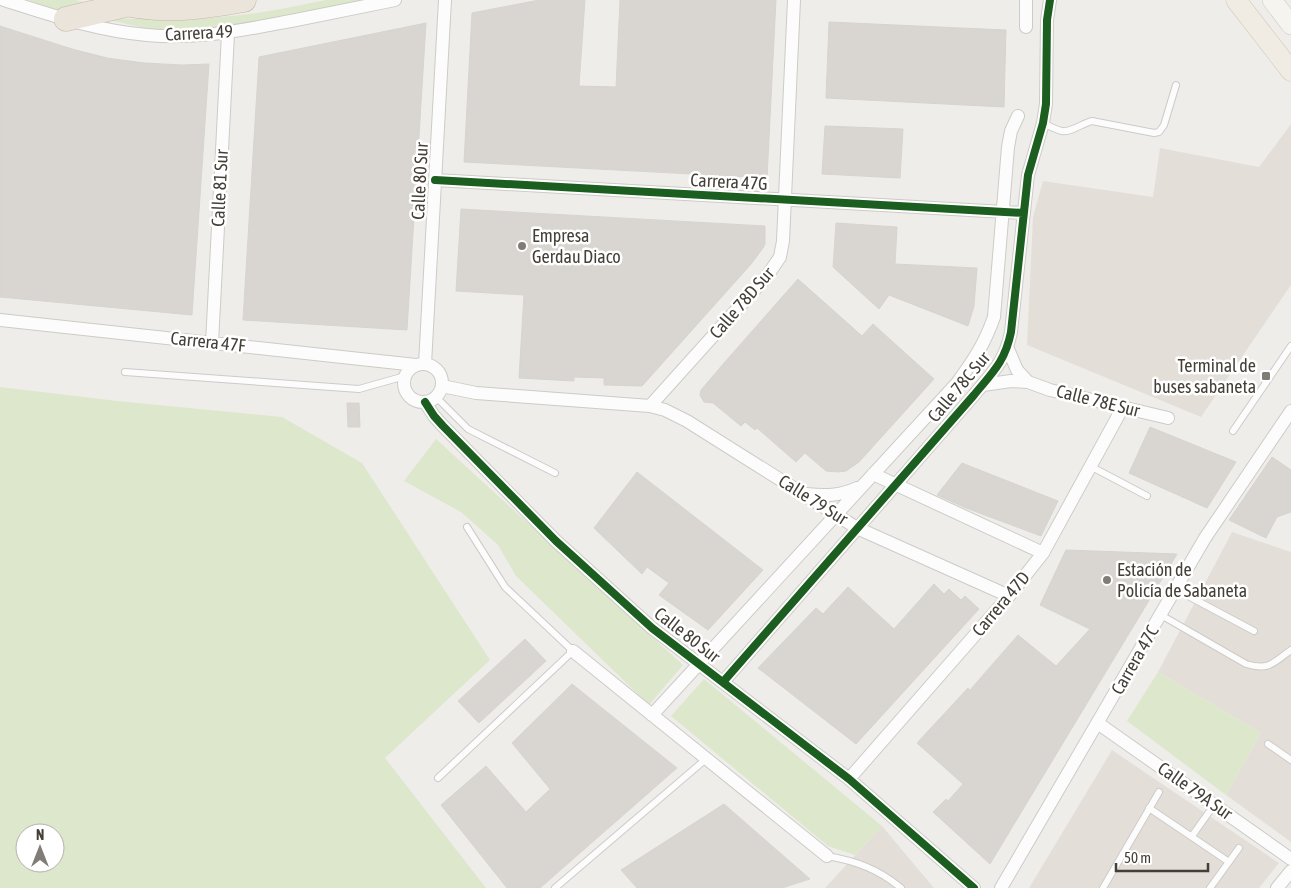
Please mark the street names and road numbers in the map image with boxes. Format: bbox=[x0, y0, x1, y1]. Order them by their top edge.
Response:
street label: Carrera 49 bbox=[164, 20, 233, 45]
street label: Calle 80 Sur bbox=[407, 141, 432, 220]
street label: Calle 81 Sur bbox=[207, 148, 232, 227]
street label: Carrera 47G bbox=[690, 169, 768, 194]
street label: Calle 78D Sur bbox=[705, 262, 779, 343]
street label: Carrera 47F bbox=[170, 327, 247, 356]
street label: Calle 78C Sur bbox=[923, 347, 995, 426]
street label: Calle 78E Sur bbox=[1054, 380, 1143, 421]
street label: Calle 79 Sur bbox=[775, 470, 852, 529]
street label: Carrera 47D bbox=[967, 567, 1034, 640]
street label: Calle 80 Sur bbox=[650, 602, 725, 667]
street label: Carrera 47C bbox=[1106, 622, 1163, 698]
street label: Calle 79A Sur bbox=[1154, 757, 1237, 824]

